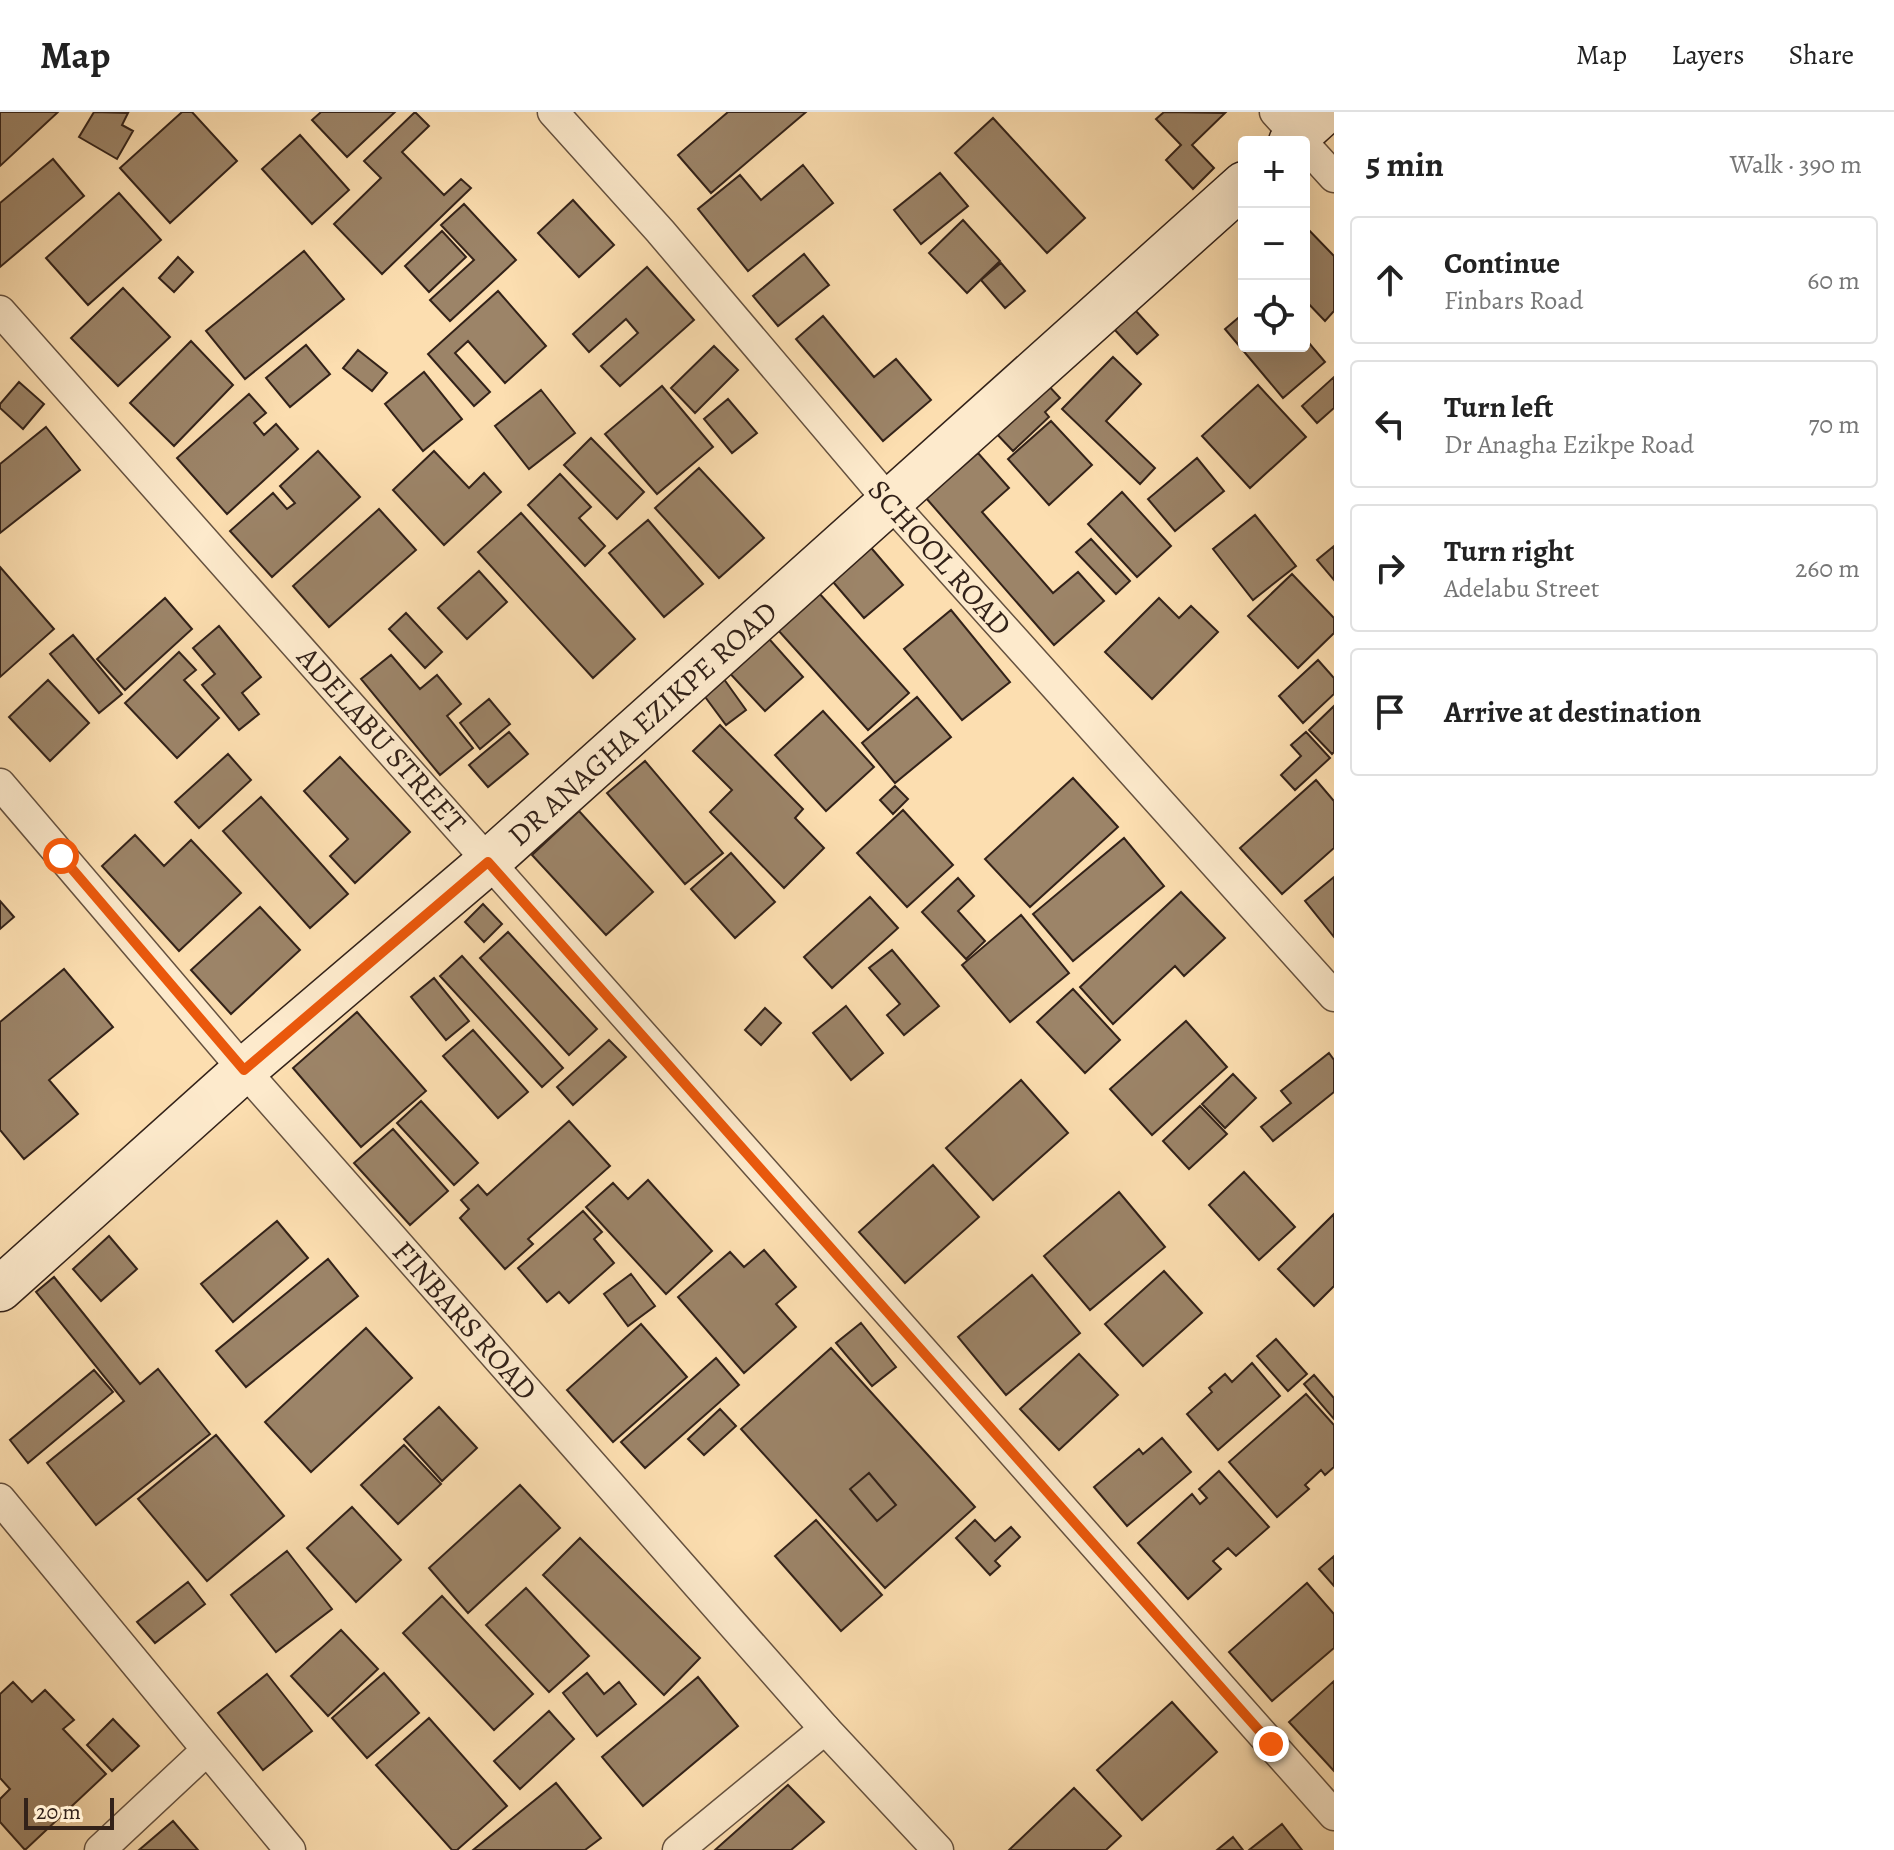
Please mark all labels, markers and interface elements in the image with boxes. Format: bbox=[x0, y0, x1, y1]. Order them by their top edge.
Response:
text: Map bbox=[40, 29, 110, 81]
text: Map bbox=[1576, 36, 1627, 74]
text: Layers bbox=[1671, 36, 1744, 74]
text: Share bbox=[1788, 36, 1854, 74]
map controls bbox=[1238, 136, 1310, 352]
button: + bbox=[1238, 136, 1310, 208]
text: 5 min bbox=[1366, 141, 1444, 188]
text: Walk · 390 m bbox=[1730, 147, 1862, 182]
button: − bbox=[1238, 208, 1310, 280]
text: Continue bbox=[1444, 243, 1560, 283]
icon: ahead bbox=[1368, 258, 1412, 302]
text: 60 m bbox=[1807, 263, 1860, 298]
button: locate bbox=[1238, 280, 1310, 352]
text: Finbars Road bbox=[1444, 283, 1583, 318]
text: Turn left bbox=[1444, 387, 1553, 427]
icon: left bbox=[1368, 402, 1412, 446]
text: 70 m bbox=[1808, 407, 1860, 442]
text: Dr Anagha Ezikpe Road bbox=[1444, 427, 1694, 462]
street label: SCHOOL ROAD bbox=[859, 471, 1021, 644]
text: Turn right bbox=[1444, 531, 1574, 571]
icon: right bbox=[1368, 546, 1412, 590]
text: 260 m bbox=[1795, 551, 1860, 586]
text: Adelabu Street bbox=[1444, 571, 1599, 606]
street label: DR ANAGHA EZIKPE ROAD bbox=[499, 592, 786, 855]
street label: ADELABU STREET bbox=[288, 637, 476, 842]
icon: arrive bbox=[1368, 690, 1412, 734]
text: Arrive at destination bbox=[1444, 692, 1701, 732]
route start bbox=[43, 838, 79, 874]
street label: FINBARS ROAD bbox=[384, 1232, 546, 1409]
route end bbox=[1253, 1726, 1289, 1762]
scale bar bbox=[24, 1794, 114, 1830]
text: 20 m bbox=[36, 1797, 81, 1827]

